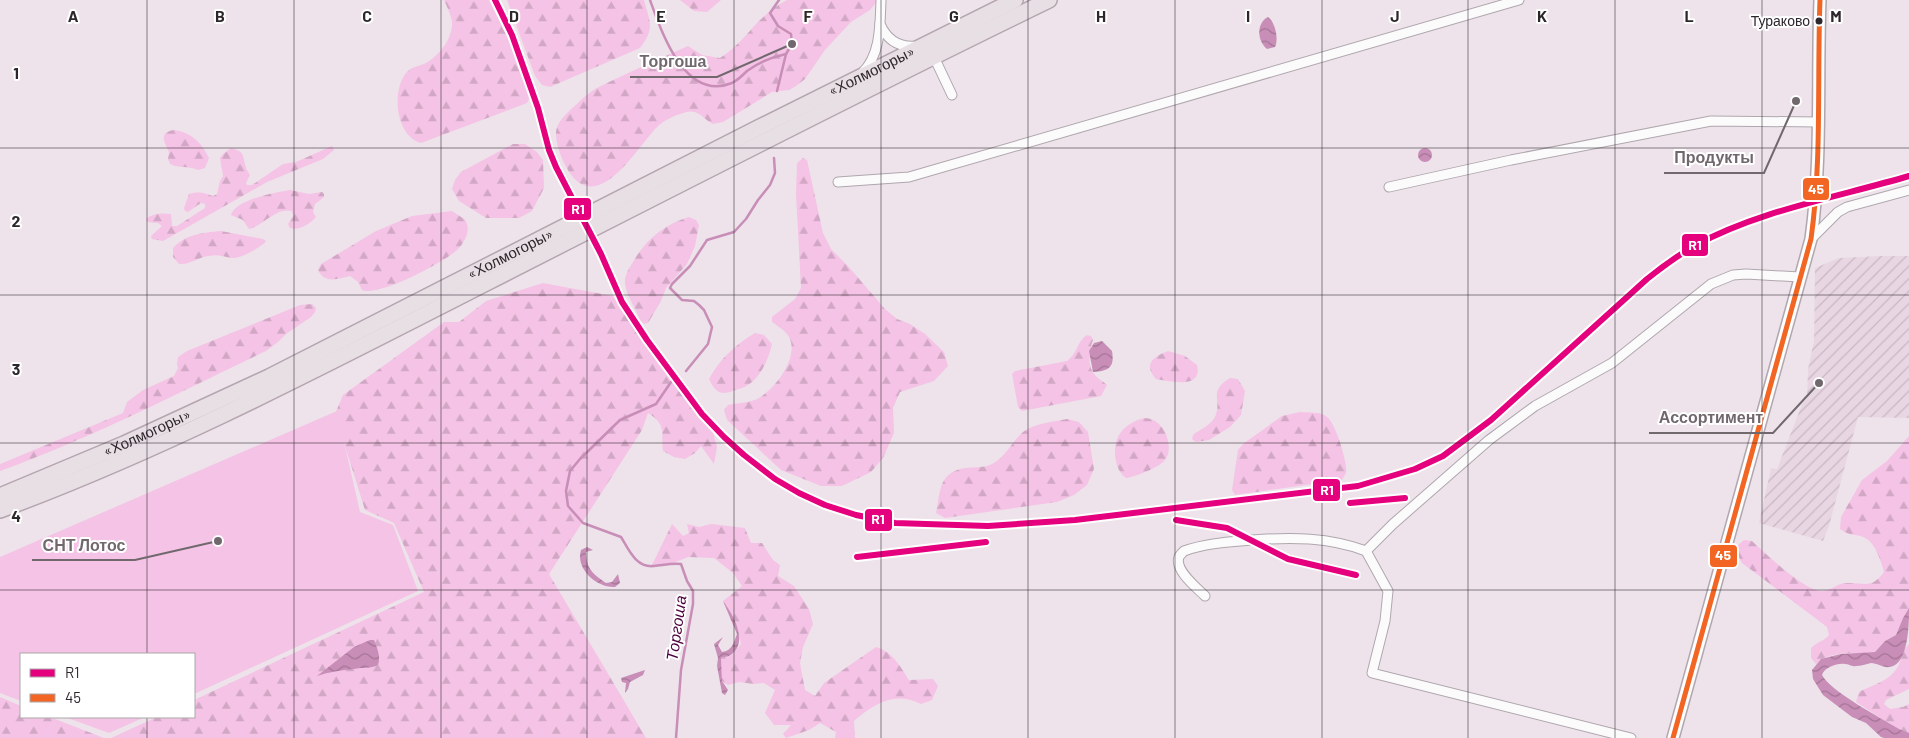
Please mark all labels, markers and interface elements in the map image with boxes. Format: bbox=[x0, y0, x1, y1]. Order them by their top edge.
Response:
text: A bbox=[68, 6, 79, 25]
text: B bbox=[215, 6, 225, 25]
text: C bbox=[362, 6, 372, 25]
text: D bbox=[509, 6, 519, 25]
text: E bbox=[656, 6, 666, 25]
text: F bbox=[804, 6, 813, 25]
text: G bbox=[949, 6, 959, 25]
text: H bbox=[1096, 6, 1106, 25]
text: I bbox=[1246, 6, 1250, 25]
text: J bbox=[1390, 6, 1400, 25]
text: K bbox=[1537, 6, 1547, 25]
text: L bbox=[1684, 6, 1694, 25]
text: M bbox=[1830, 6, 1842, 25]
place label: Тураково bbox=[1751, 12, 1810, 29]
marker: Тураково bbox=[1814, 16, 1824, 26]
street label: «Холмогоры» bbox=[825, 41, 917, 99]
callout: Торгоша bbox=[630, 46, 717, 77]
text: Торгоша bbox=[640, 51, 706, 70]
text: 1 bbox=[13, 63, 19, 82]
callout: Продукты bbox=[1664, 142, 1764, 173]
text: Продукты bbox=[1674, 147, 1754, 166]
line badge: 45 bbox=[1802, 177, 1830, 201]
text: 45 bbox=[1808, 180, 1824, 197]
line badge: R1 bbox=[563, 197, 592, 221]
text: R1 bbox=[571, 200, 585, 217]
text: 2 bbox=[12, 211, 21, 230]
street label: «Холмогоры» bbox=[464, 224, 556, 283]
line badge: R1 bbox=[1681, 233, 1709, 257]
text: R1 bbox=[1688, 236, 1702, 253]
text: 3 bbox=[12, 359, 20, 378]
callout: Ассортимент bbox=[1649, 402, 1773, 433]
street label: «Холмогоры» bbox=[100, 404, 193, 460]
text: Ассортимент bbox=[1659, 407, 1763, 426]
line badge: R1 bbox=[1312, 478, 1341, 502]
text: R1 bbox=[1320, 481, 1334, 498]
text: 4 bbox=[11, 506, 21, 525]
line badge: R1 bbox=[864, 508, 893, 532]
text: R1 bbox=[871, 510, 885, 527]
callout: СНТ Лотос bbox=[32, 529, 135, 560]
text: СНТ Лотос bbox=[43, 535, 125, 554]
line badge: 45 bbox=[1709, 544, 1738, 568]
text: 45 bbox=[1715, 546, 1731, 563]
water label: Торгоша bbox=[662, 594, 690, 662]
legend bbox=[20, 653, 195, 718]
text: R1 bbox=[65, 663, 79, 681]
text: 45 bbox=[65, 688, 81, 706]

